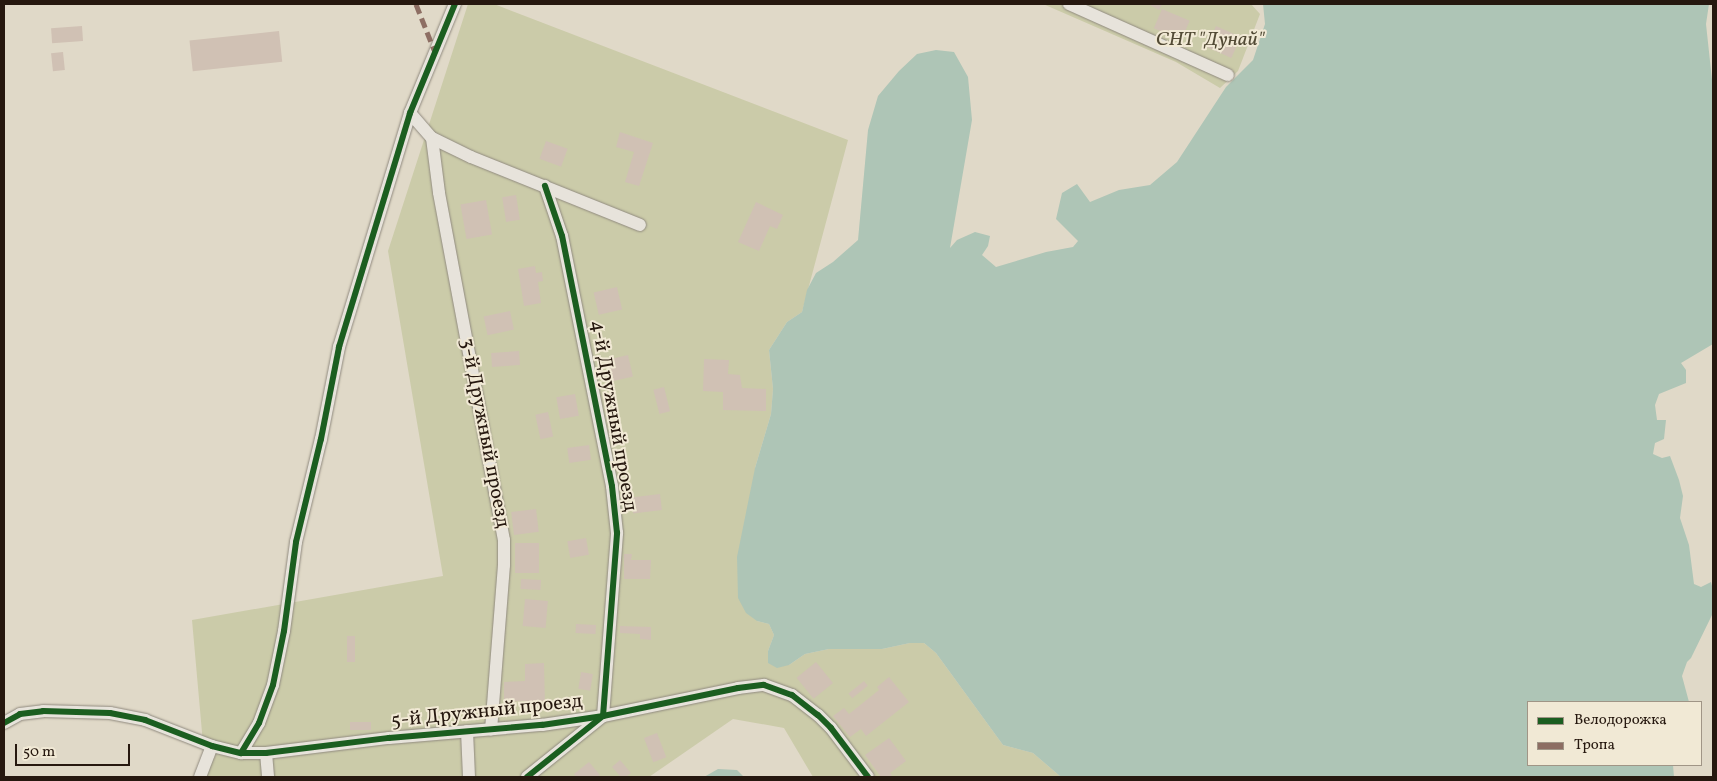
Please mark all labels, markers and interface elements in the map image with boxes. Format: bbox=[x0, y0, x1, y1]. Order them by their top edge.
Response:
park label: СНТ "Дунай" bbox=[1156, 28, 1264, 52]
street label: 4-й Дружный проезд bbox=[584, 318, 642, 514]
street label: 3-й Дружный проезд bbox=[454, 336, 514, 530]
street label: 5-й Дружный проезд bbox=[390, 690, 584, 734]
legend bbox=[1527, 701, 1702, 766]
text: Велодорожка bbox=[1574, 710, 1667, 731]
scale bar bbox=[18, 734, 132, 766]
text: Тропа bbox=[1574, 735, 1615, 756]
text: 50 m bbox=[23, 742, 55, 763]

